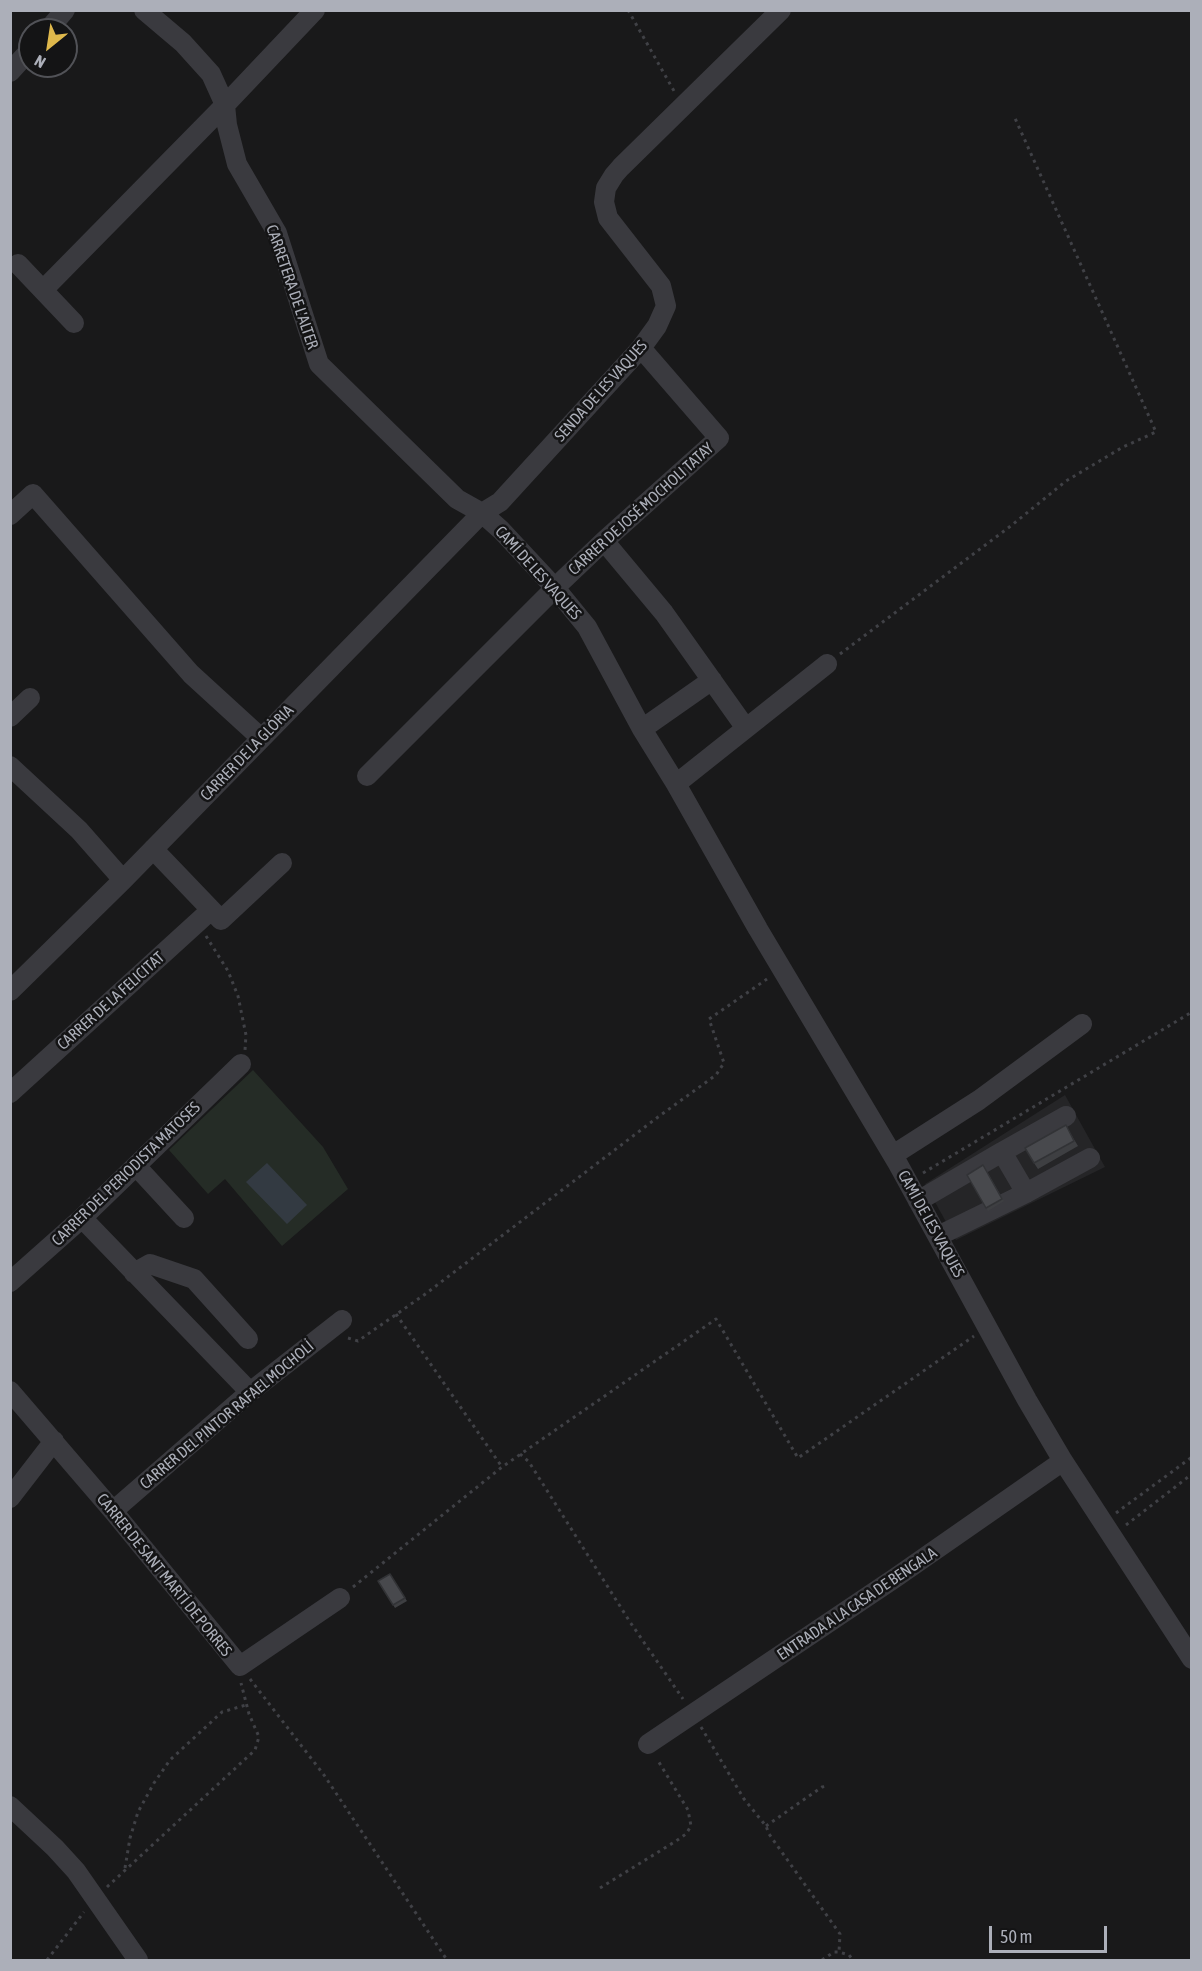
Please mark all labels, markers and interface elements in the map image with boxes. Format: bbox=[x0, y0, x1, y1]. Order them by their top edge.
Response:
north arrow bbox=[18, 18, 78, 78]
text: N bbox=[31, 52, 49, 72]
street label: CARRETERA DE L'ALTER bbox=[262, 222, 322, 352]
street label: SENDA DE LES VAQUES bbox=[551, 336, 651, 446]
street label: CARRER DE JOSÉ MOCHOLI TATAY bbox=[564, 439, 718, 579]
street label: CAMÍ DE LES VAQUES bbox=[491, 522, 585, 624]
street label: CARRER DE LA GLÒRIA bbox=[196, 701, 298, 805]
street label: CARRER DE LA FELICITAT bbox=[53, 948, 169, 1054]
street label: CARRER DEL PERIODISTA MATOSES bbox=[48, 1098, 204, 1250]
street label: CAMÍ DE LES VAQUES bbox=[894, 1167, 968, 1281]
street label: CARRER DEL PINTOR RAFAEL MOCHOLÍ bbox=[136, 1337, 318, 1493]
street label: CARRER DE SANT MARTÍ DE PORRES bbox=[92, 1490, 236, 1660]
street label: ENTRADA A LA CASA DE BENGALA bbox=[774, 1543, 940, 1665]
scale bar bbox=[992, 1914, 1110, 1952]
text: 50 m bbox=[1000, 1926, 1032, 1947]

